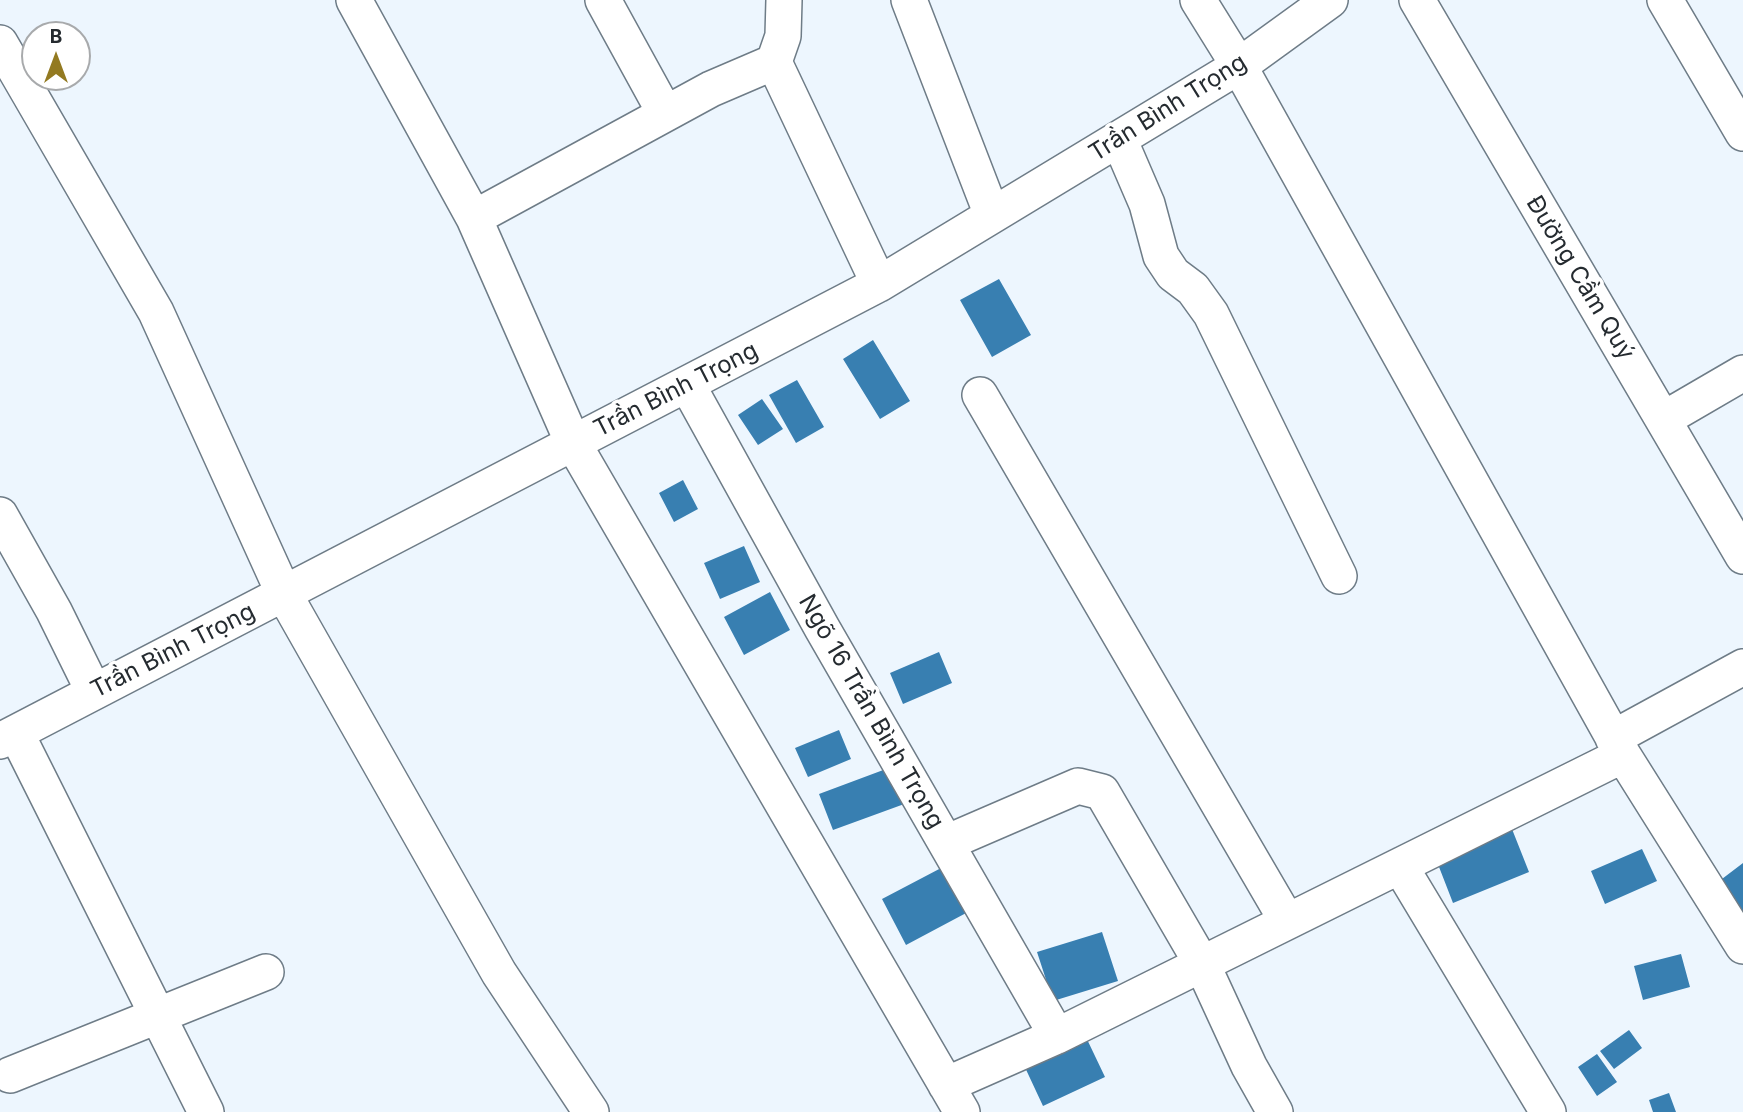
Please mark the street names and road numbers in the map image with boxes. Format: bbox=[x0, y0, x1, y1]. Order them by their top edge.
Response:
street label: Trần Bình Trọng bbox=[1084, 48, 1252, 168]
street label: Đường Cầm Quý bbox=[1520, 191, 1640, 365]
street label: Trần Bình Trọng bbox=[589, 336, 763, 444]
street label: Ngõ 16 Trần Bình Trọng bbox=[792, 590, 950, 834]
street label: Trần Bình Trọng bbox=[86, 597, 260, 705]

